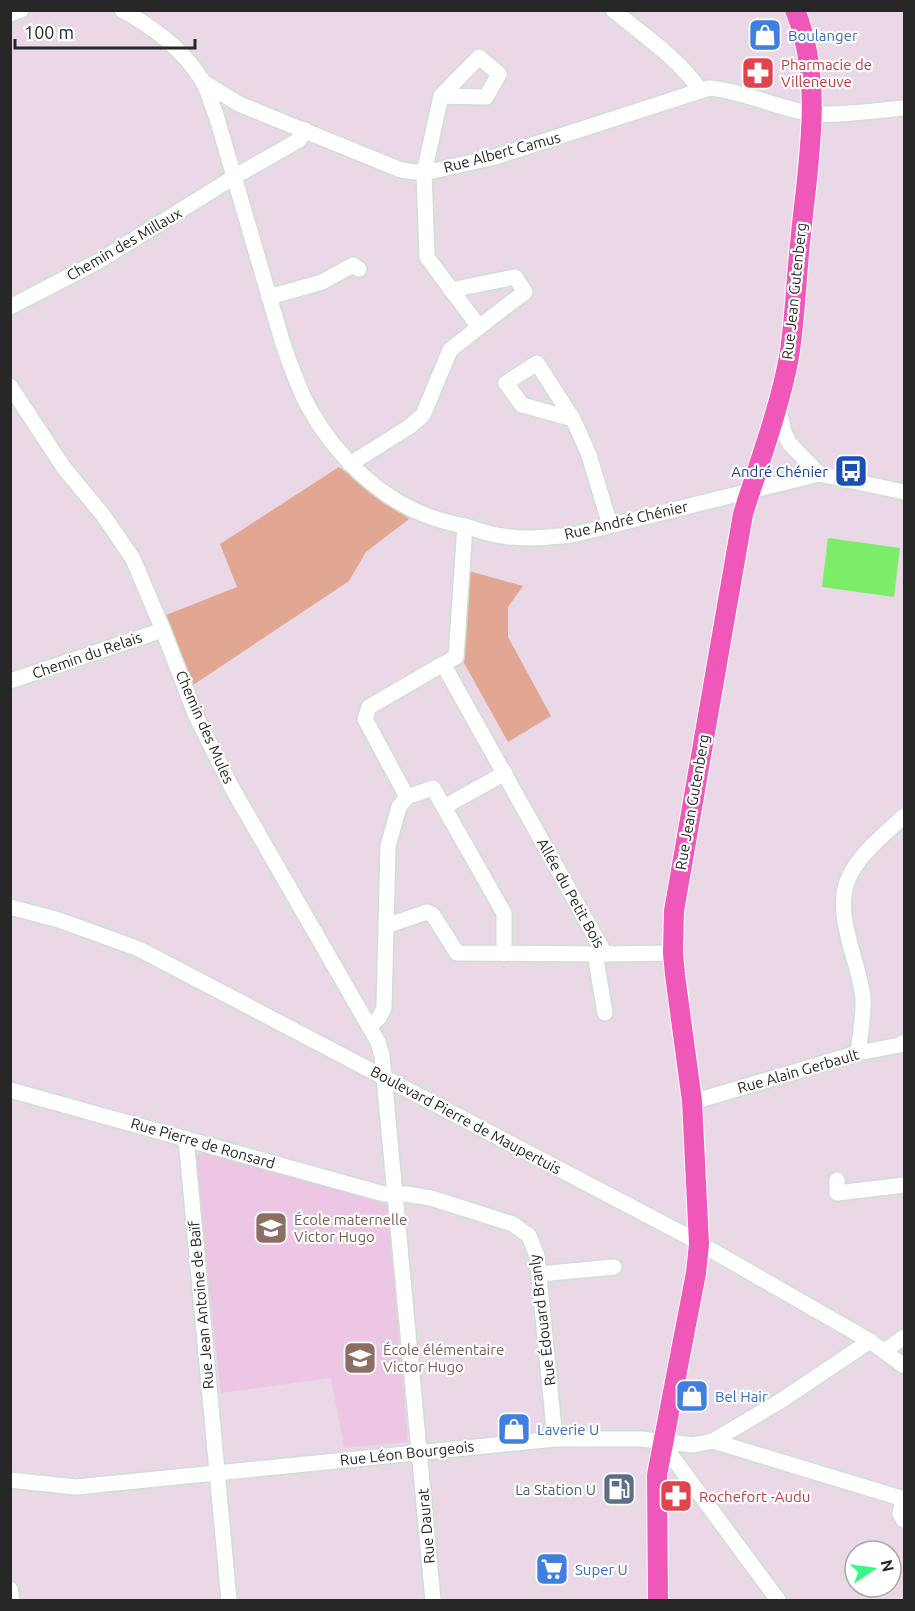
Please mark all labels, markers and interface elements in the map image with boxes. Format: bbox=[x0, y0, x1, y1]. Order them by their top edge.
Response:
scale bar bbox=[15, 12, 195, 50]
shop icon: Boulanger bbox=[747, 17, 783, 53]
text: 100 m bbox=[24, 22, 74, 42]
place label: Boulanger bbox=[788, 27, 858, 44]
pharmacy icon: Pharmacie de Villeneuve bbox=[740, 55, 776, 91]
place label: Pharmacie de Villeneuve bbox=[781, 56, 872, 90]
street label: Rue Albert Camus bbox=[442, 128, 562, 176]
street label: Chemin des Millaux bbox=[63, 204, 185, 284]
street label: Rue Jean Gutenberg bbox=[778, 222, 810, 360]
bus stop icon: André Chénier bbox=[833, 453, 869, 489]
place label: André Chénier bbox=[731, 463, 828, 480]
street label: Rue André Chénier bbox=[563, 497, 690, 542]
street label: Chemin du Relais bbox=[30, 628, 144, 682]
street label: Chemin des Mules bbox=[172, 668, 238, 786]
street label: Rue Jean Gutenberg bbox=[672, 733, 712, 871]
street label: Allée du Petit Bois bbox=[534, 835, 608, 951]
street label: Rue Alain Gerbault bbox=[735, 1046, 861, 1096]
street label: Boulevard Pierre de Maupertuis bbox=[368, 1062, 564, 1178]
street label: Rue Pierre de Ronsard bbox=[129, 1114, 277, 1172]
school or university icon: École maternelle Victor Hugo bbox=[253, 1210, 289, 1246]
place label: École maternelle Victor Hugo bbox=[294, 1211, 407, 1245]
street label: Rue Jean Antoine de Baïf bbox=[185, 1220, 217, 1390]
street label: Rue Édouard Branly bbox=[526, 1253, 558, 1387]
school or university icon: École élémentaire Victor Hugo bbox=[342, 1340, 378, 1376]
place label: École élémentaire Victor Hugo bbox=[383, 1341, 504, 1375]
shop icon: Bel Hair bbox=[674, 1378, 710, 1414]
place label: Bel Hair bbox=[715, 1388, 768, 1405]
shop icon: Laverie U bbox=[496, 1411, 532, 1447]
place label: Laverie U bbox=[537, 1421, 599, 1438]
street label: Rue Léon Bourgeois bbox=[339, 1438, 475, 1468]
fuel station icon: La Station U bbox=[601, 1471, 637, 1507]
pharmacy icon: Rochefort -Audu bbox=[658, 1478, 694, 1514]
place label: La Station U bbox=[515, 1481, 596, 1498]
street label: Rue Daurat bbox=[414, 1487, 438, 1564]
place label: Rochefort -Audu bbox=[699, 1488, 810, 1505]
north arrow bbox=[843, 1539, 903, 1599]
supermarket icon: Super U bbox=[534, 1551, 570, 1587]
text: N bbox=[878, 1558, 898, 1573]
place label: Super U bbox=[575, 1561, 628, 1578]

